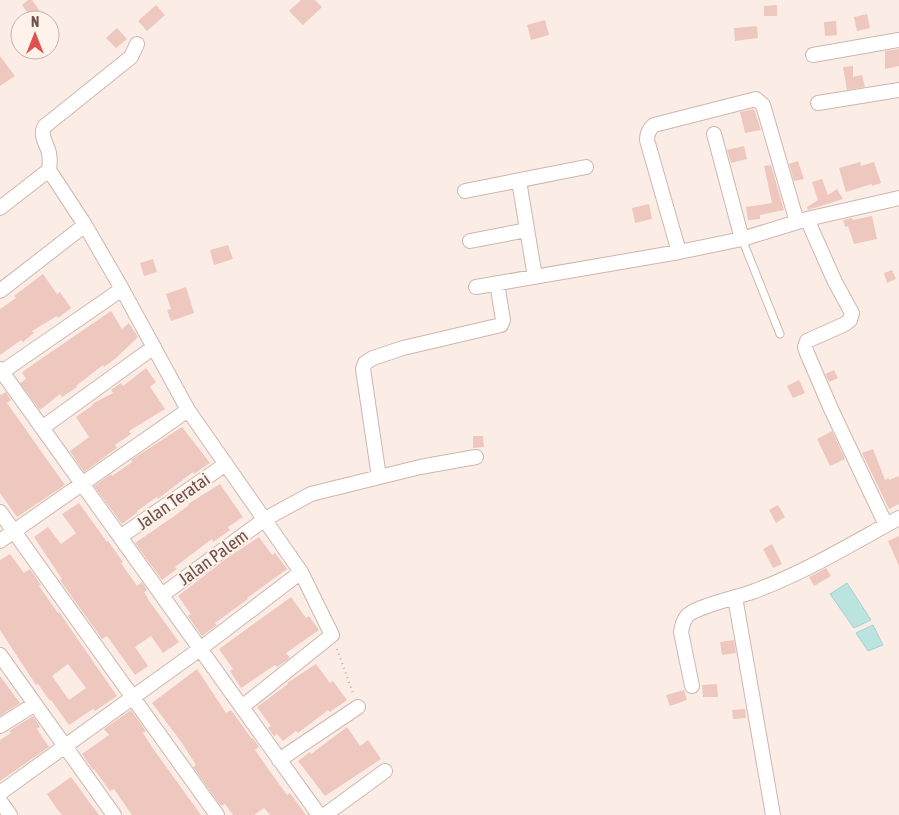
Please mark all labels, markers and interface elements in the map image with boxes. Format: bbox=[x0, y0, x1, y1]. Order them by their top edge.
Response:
north arrow bbox=[10, 10, 60, 60]
text: N bbox=[31, 14, 39, 30]
street label: Jalan Teratai bbox=[132, 468, 214, 534]
street label: Jalan Palem bbox=[174, 525, 252, 589]

